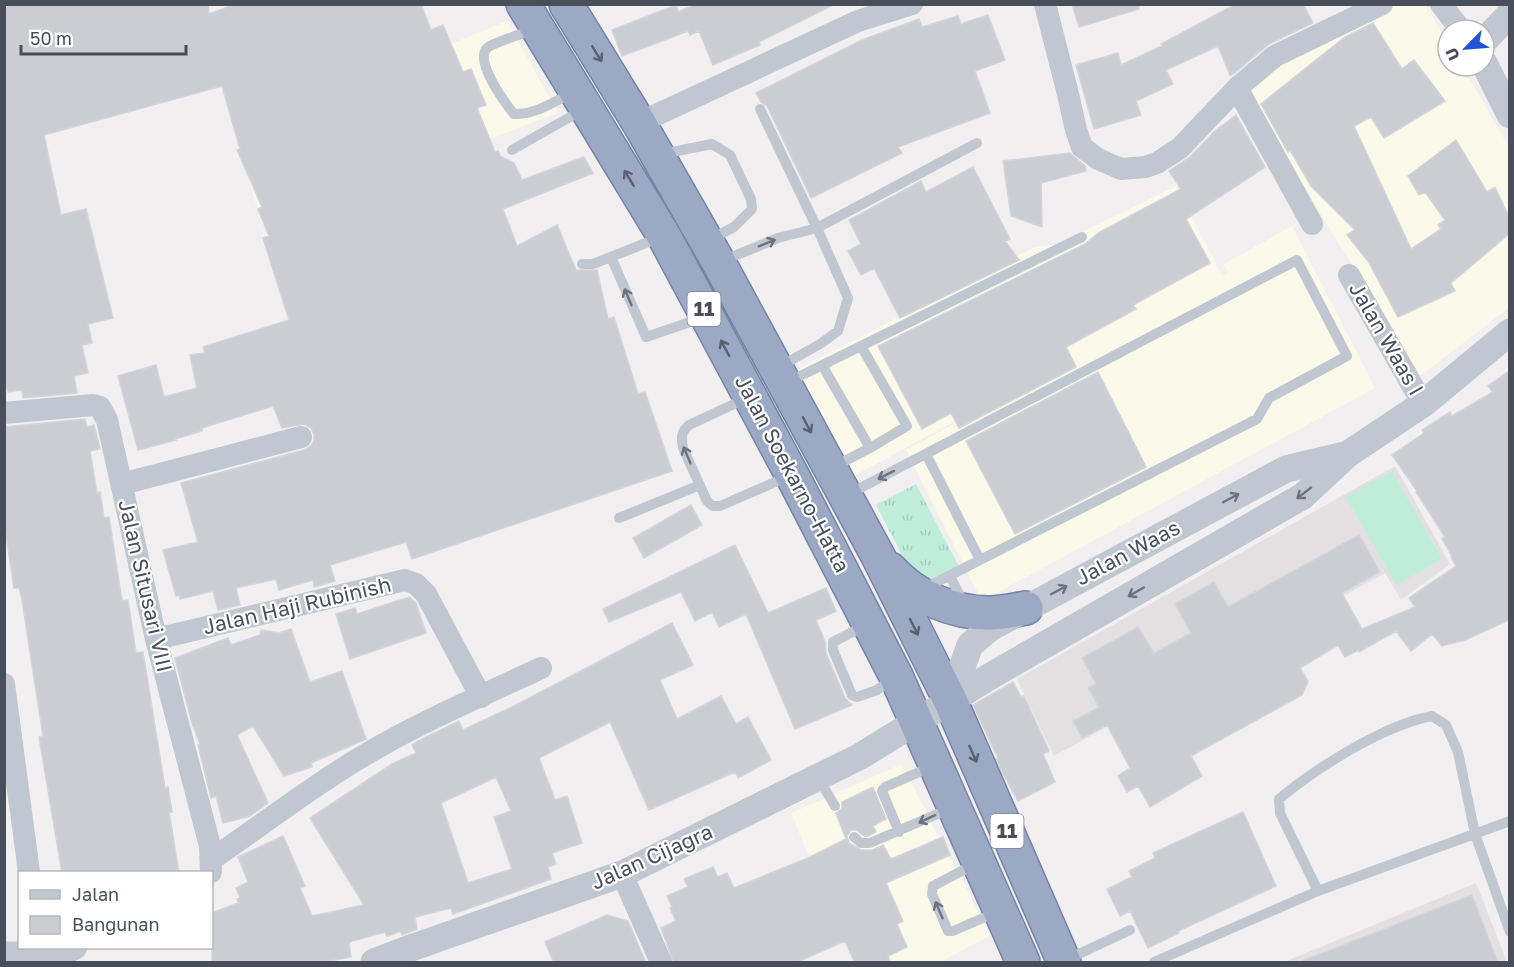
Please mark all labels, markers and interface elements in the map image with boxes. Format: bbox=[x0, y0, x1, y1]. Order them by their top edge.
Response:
scale bar bbox=[21, 18, 186, 56]
north arrow bbox=[1436, 18, 1496, 78]
text: 50 m bbox=[30, 27, 72, 49]
one-way arrow bbox=[591, 45, 603, 62]
text: U bbox=[1441, 45, 1464, 64]
one-way arrow bbox=[623, 170, 635, 187]
one-way arrow bbox=[757, 237, 776, 248]
street label: Jalan Waas I bbox=[1344, 277, 1430, 400]
one-way arrow bbox=[622, 288, 634, 306]
road number: 11 bbox=[688, 292, 720, 326]
one-way arrow bbox=[719, 340, 731, 357]
street label: Jalan Soekarno-Hatta bbox=[730, 370, 856, 577]
one-way arrow bbox=[802, 415, 813, 433]
one-way arrow bbox=[681, 447, 692, 465]
one-way arrow bbox=[877, 470, 895, 481]
one-way arrow bbox=[1297, 487, 1313, 500]
one-way arrow bbox=[1221, 492, 1239, 503]
street label: Jalan Situsari VIII bbox=[113, 497, 178, 675]
street label: Jalan Waas bbox=[1071, 514, 1184, 590]
street label: Jalan Haji Rubinish bbox=[200, 571, 393, 639]
one-way arrow bbox=[1050, 584, 1067, 596]
one-way arrow bbox=[1128, 586, 1145, 598]
one-way arrow bbox=[909, 618, 921, 636]
one-way arrow bbox=[968, 744, 979, 762]
one-way arrow bbox=[918, 814, 936, 826]
road number: 11 bbox=[990, 814, 1024, 848]
street label: Jalan Cijagra bbox=[587, 818, 716, 894]
legend bbox=[18, 871, 213, 949]
text: Jalan bbox=[72, 883, 119, 905]
one-way arrow bbox=[933, 902, 944, 920]
text: Bangunan bbox=[72, 913, 160, 935]

